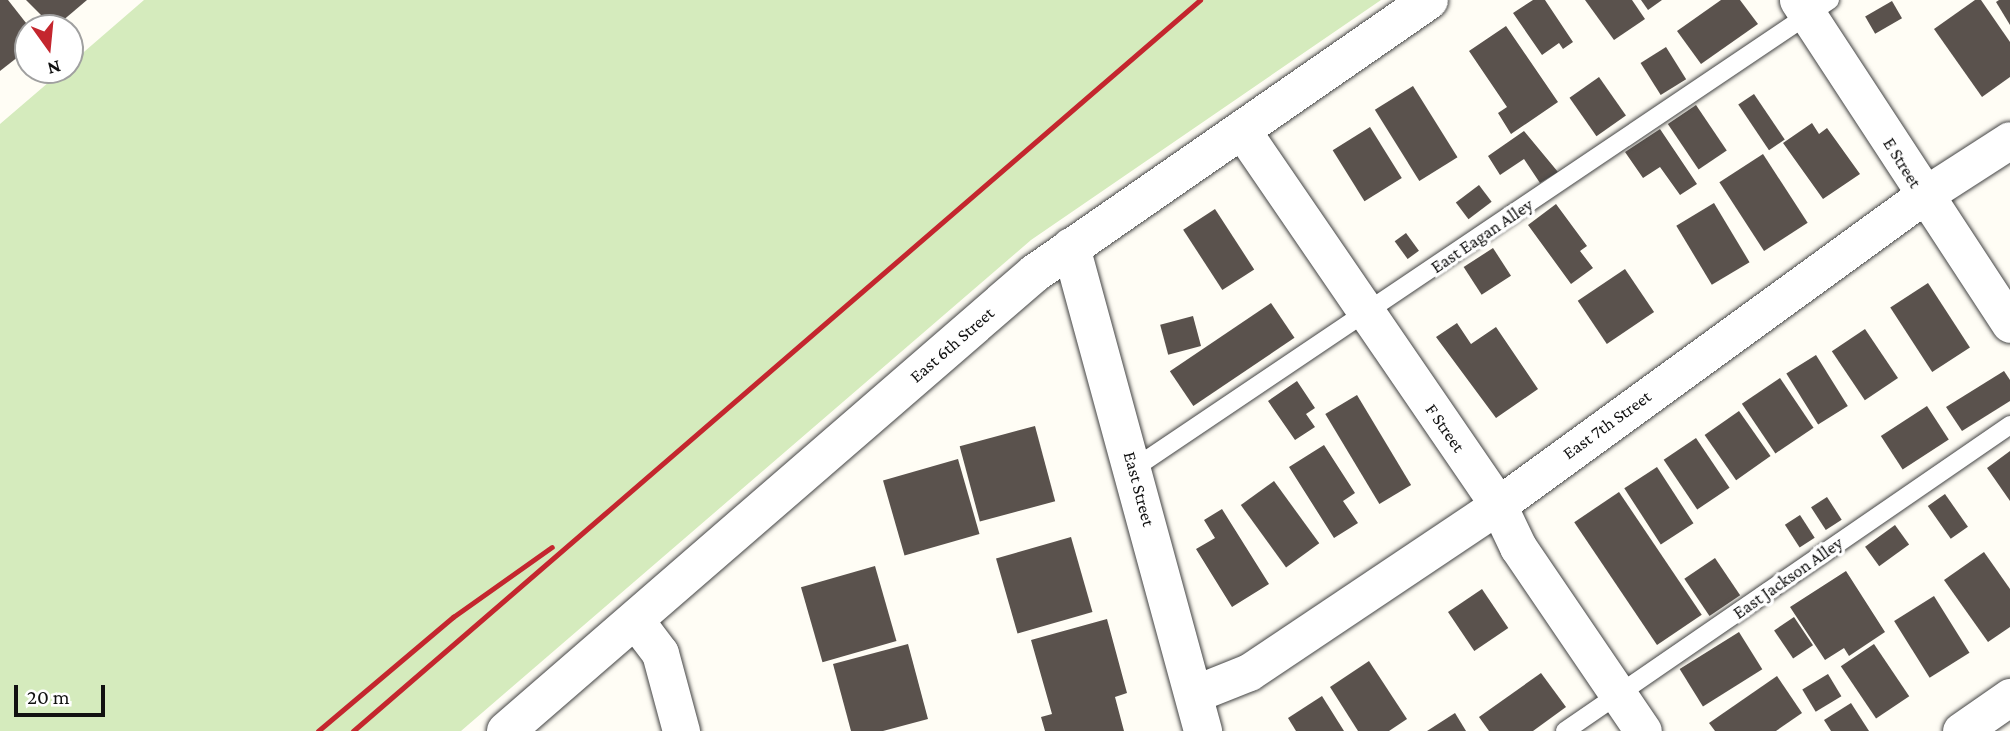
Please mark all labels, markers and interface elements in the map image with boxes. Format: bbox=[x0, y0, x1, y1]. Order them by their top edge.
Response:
north arrow bbox=[14, 14, 84, 84]
text: N bbox=[45, 56, 63, 80]
street label: E Street bbox=[1878, 134, 1926, 192]
street label: East Eagan Alley bbox=[1427, 194, 1537, 278]
street label: East 6th Street bbox=[905, 302, 999, 388]
street label: East 7th Street bbox=[1559, 386, 1655, 464]
street label: F Street bbox=[1421, 400, 1469, 456]
street label: East Street bbox=[1119, 449, 1159, 529]
street label: East Jackson Alley bbox=[1729, 532, 1847, 624]
scale bar bbox=[18, 672, 108, 716]
text: 20 m bbox=[27, 685, 70, 709]

